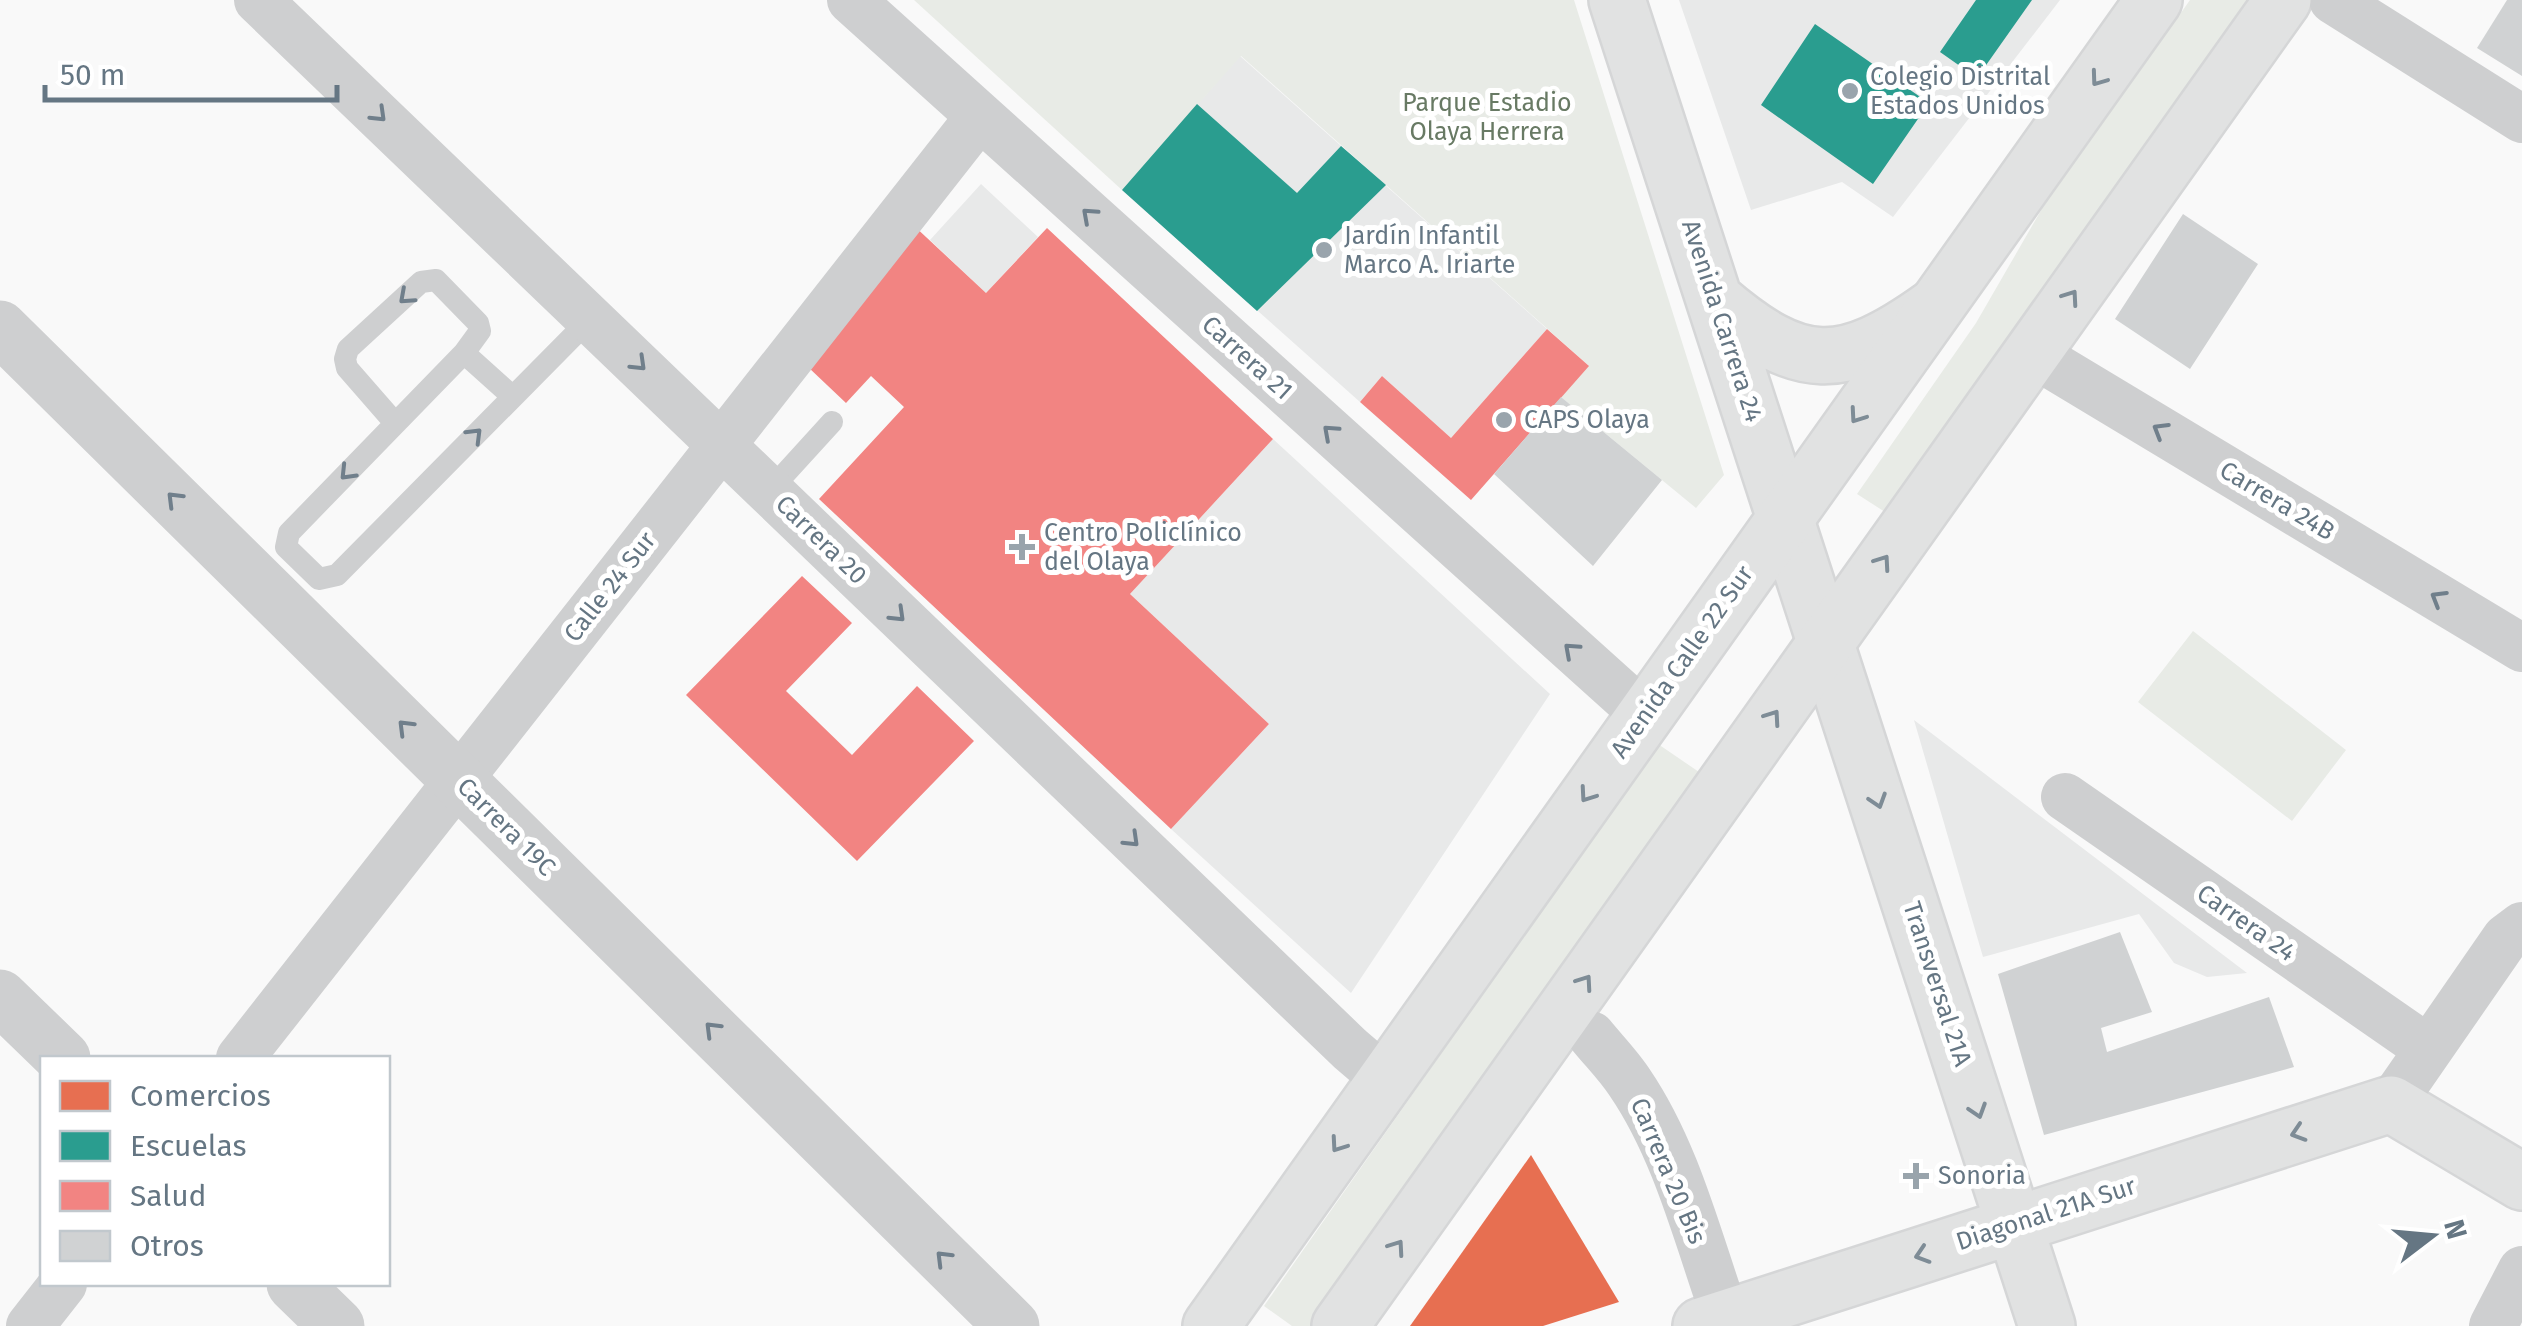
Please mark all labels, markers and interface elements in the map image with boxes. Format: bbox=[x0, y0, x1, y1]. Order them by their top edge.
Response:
scale bar bbox=[45, 40, 338, 102]
text: 50 m bbox=[60, 57, 125, 93]
place label: Colegio Distrital Estados Unidos bbox=[1870, 62, 2050, 121]
one-way arrow bbox=[2092, 68, 2110, 87]
marker: Colegio Distrital Estados Unidos bbox=[1839, 80, 1861, 102]
park label: Parque Estadio Olaya Herrera bbox=[1402, 88, 1572, 147]
one-way arrow bbox=[368, 103, 386, 121]
one-way arrow bbox=[1082, 208, 1101, 226]
street label: Avenida Carrera 24 bbox=[1675, 216, 1769, 426]
place label: Jardín Infantil Marco A. Iriarte bbox=[1344, 221, 1515, 280]
marker: Jardín Infantil Marco A. Iriarte bbox=[1313, 239, 1335, 261]
one-way arrow bbox=[399, 285, 418, 303]
one-way arrow bbox=[2059, 290, 2078, 309]
street label: Carrera 21 bbox=[1196, 310, 1298, 406]
one-way arrow bbox=[628, 353, 646, 371]
place label: CAPS Olaya bbox=[1524, 405, 1650, 435]
one-way arrow bbox=[1851, 405, 1869, 424]
marker: CAPS Olaya bbox=[1493, 409, 1515, 431]
one-way arrow bbox=[2153, 423, 2171, 442]
one-way arrow bbox=[1323, 426, 1342, 444]
one-way arrow bbox=[464, 429, 482, 447]
street label: Carrera 24B bbox=[2214, 455, 2340, 547]
one-way arrow bbox=[340, 461, 358, 479]
street label: Carrera 20 bbox=[769, 489, 873, 591]
one-way arrow bbox=[167, 493, 185, 511]
place label: Centro Policlínico del Olaya bbox=[1044, 518, 1242, 577]
street label: Calle 24 Sur bbox=[558, 526, 662, 648]
marker: Centro Policlínico del Olaya bbox=[1009, 534, 1035, 560]
one-way arrow bbox=[1871, 555, 1890, 574]
street label: Avenida Calle 22 Sur bbox=[1604, 560, 1760, 764]
one-way arrow bbox=[2431, 591, 2449, 610]
one-way arrow bbox=[886, 603, 905, 621]
one-way arrow bbox=[1564, 644, 1583, 662]
one-way arrow bbox=[1761, 709, 1780, 728]
one-way arrow bbox=[399, 721, 417, 739]
street label: Carrera 19C bbox=[451, 772, 561, 882]
one-way arrow bbox=[1581, 784, 1599, 802]
one-way arrow bbox=[1866, 792, 1887, 809]
one-way arrow bbox=[1121, 828, 1139, 846]
street label: Carrera 24 bbox=[2191, 878, 2301, 968]
street label: Transversal 21A bbox=[1896, 898, 1978, 1071]
one-way arrow bbox=[1573, 974, 1591, 993]
one-way arrow bbox=[705, 1023, 723, 1041]
legend bbox=[40, 1056, 390, 1286]
text: Comercios bbox=[130, 1078, 271, 1114]
street label: Carrera 20 Bis bbox=[1624, 1094, 1712, 1248]
one-way arrow bbox=[1966, 1101, 1986, 1118]
one-way arrow bbox=[2290, 1121, 2307, 1142]
text: Escuelas bbox=[130, 1128, 246, 1164]
one-way arrow bbox=[1332, 1134, 1350, 1153]
place label: Sonoria bbox=[1938, 1161, 2026, 1191]
marker: Sonoria bbox=[1903, 1163, 1929, 1189]
street label: Diagonal 21A Sur bbox=[1952, 1171, 2140, 1257]
text: Salud bbox=[130, 1178, 207, 1214]
north arrow bbox=[2382, 1186, 2482, 1286]
text: N bbox=[2437, 1216, 2474, 1243]
text: Otros bbox=[130, 1228, 204, 1264]
one-way arrow bbox=[1385, 1239, 1403, 1258]
one-way arrow bbox=[1914, 1243, 1931, 1263]
one-way arrow bbox=[936, 1251, 954, 1269]

